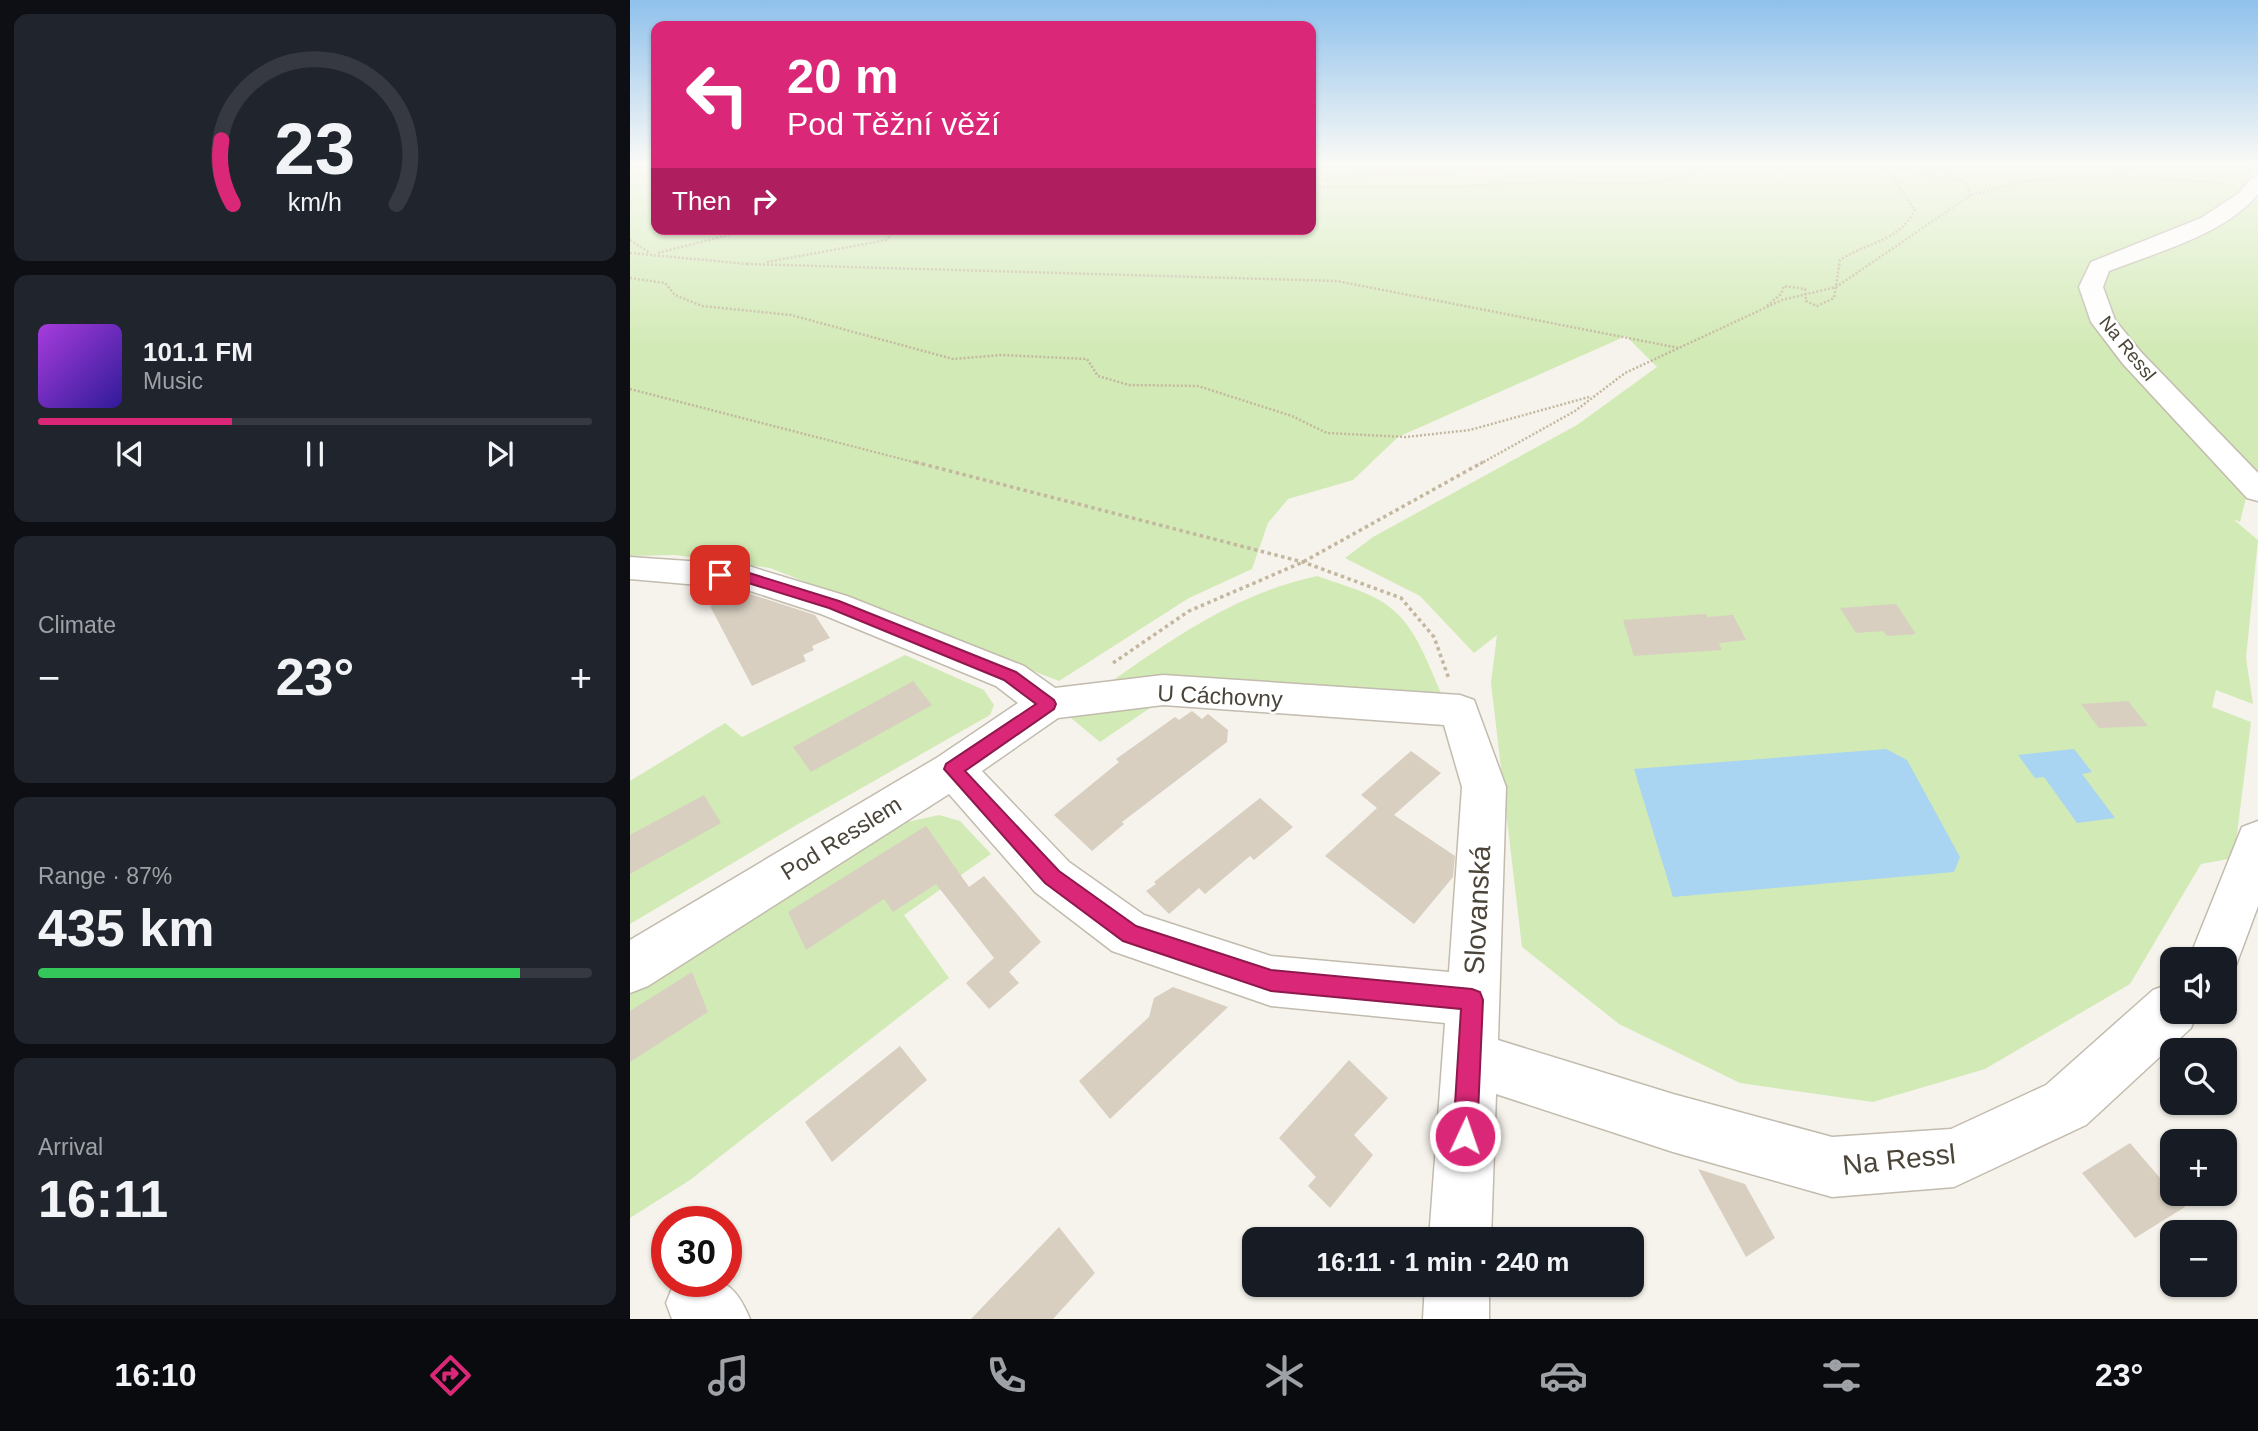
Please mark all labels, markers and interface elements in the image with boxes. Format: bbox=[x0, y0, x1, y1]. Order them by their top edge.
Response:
icon: left bbox=[672, 49, 763, 140]
text: 20 m bbox=[787, 49, 899, 103]
text: Pod Těžní věží bbox=[787, 106, 1000, 142]
text: 23 bbox=[275, 108, 355, 189]
icon: right bbox=[745, 182, 783, 220]
text: Then bbox=[672, 186, 731, 216]
text: km/h bbox=[288, 187, 342, 215]
street label: Na Ressl bbox=[2095, 312, 2160, 385]
text: 101.1 FM bbox=[143, 337, 253, 367]
text: Music bbox=[143, 368, 203, 394]
icon: previous bbox=[111, 435, 149, 473]
icon: pause bbox=[296, 435, 334, 473]
icon: next bbox=[481, 435, 519, 473]
pin bbox=[690, 545, 750, 605]
icon: arrive bbox=[701, 556, 739, 594]
text: Climate bbox=[38, 612, 116, 638]
text: 23° bbox=[276, 648, 354, 706]
text: − bbox=[38, 657, 60, 699]
text: + bbox=[570, 657, 592, 699]
street label: U Cáchovny bbox=[1157, 680, 1284, 712]
street label: Pod Resslem bbox=[776, 791, 906, 885]
street label: Slovanská bbox=[1459, 844, 1496, 975]
text: Range · 87% bbox=[38, 863, 172, 889]
text: 435 km bbox=[38, 899, 214, 957]
map controls bbox=[2160, 947, 2237, 1297]
button: sound bbox=[2160, 947, 2237, 1024]
button: search bbox=[2160, 1038, 2237, 1115]
position arrow bbox=[1428, 1099, 1502, 1173]
button: + bbox=[2160, 1129, 2237, 1206]
text: Arrival bbox=[38, 1134, 103, 1160]
street label: Na Ressl bbox=[1841, 1138, 1957, 1181]
text: 16:11 bbox=[38, 1170, 168, 1228]
speed limit sign: 30 bbox=[651, 1206, 742, 1297]
button: − bbox=[2160, 1220, 2237, 1297]
text: 16:11 · 1 min · 240 m bbox=[1317, 1247, 1569, 1277]
icon: directions bbox=[426, 1351, 475, 1400]
icon: music bbox=[704, 1351, 753, 1400]
icon: phone bbox=[982, 1351, 1031, 1400]
icon: climate bbox=[1260, 1351, 1309, 1400]
icon: car bbox=[1539, 1351, 1588, 1400]
icon: filters bbox=[1817, 1351, 1866, 1400]
text: 16:10 bbox=[115, 1357, 196, 1393]
text: 23° bbox=[2095, 1357, 2143, 1393]

